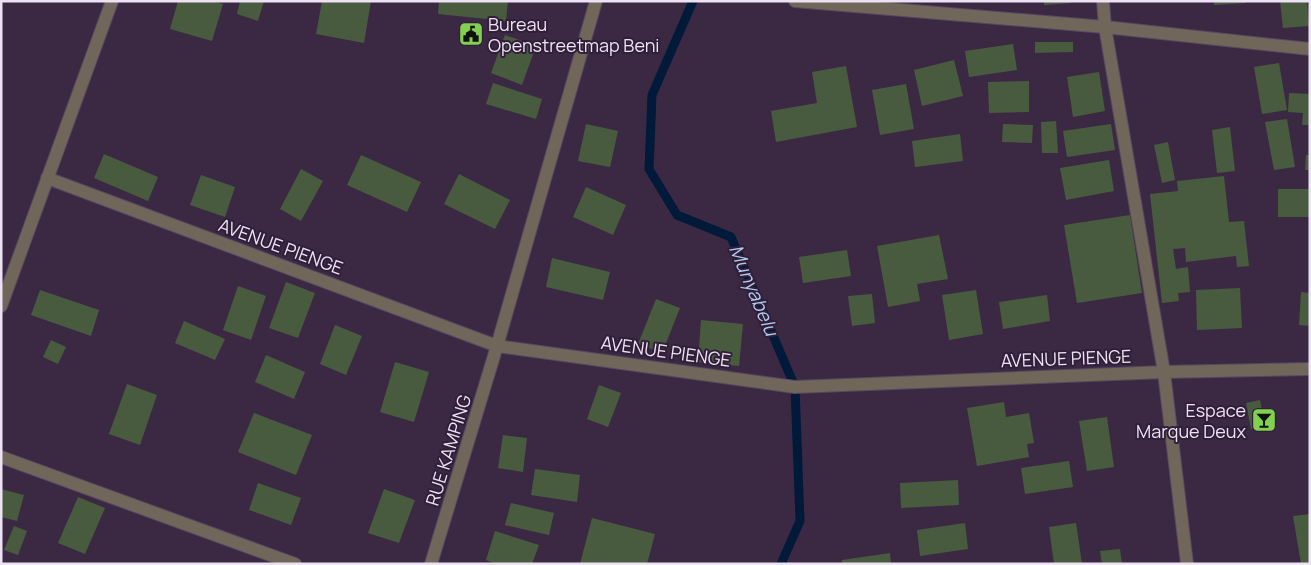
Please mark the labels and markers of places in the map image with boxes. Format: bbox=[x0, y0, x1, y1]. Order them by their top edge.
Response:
place label: Bureau Openstreetmap Beni bbox=[488, 12, 660, 57]
public building icon: Bureau Openstreetmap Beni bbox=[458, 21, 484, 47]
place label: Espace Marque Deux bbox=[1136, 398, 1247, 443]
bar icon: Espace Marque Deux bbox=[1251, 407, 1277, 433]

